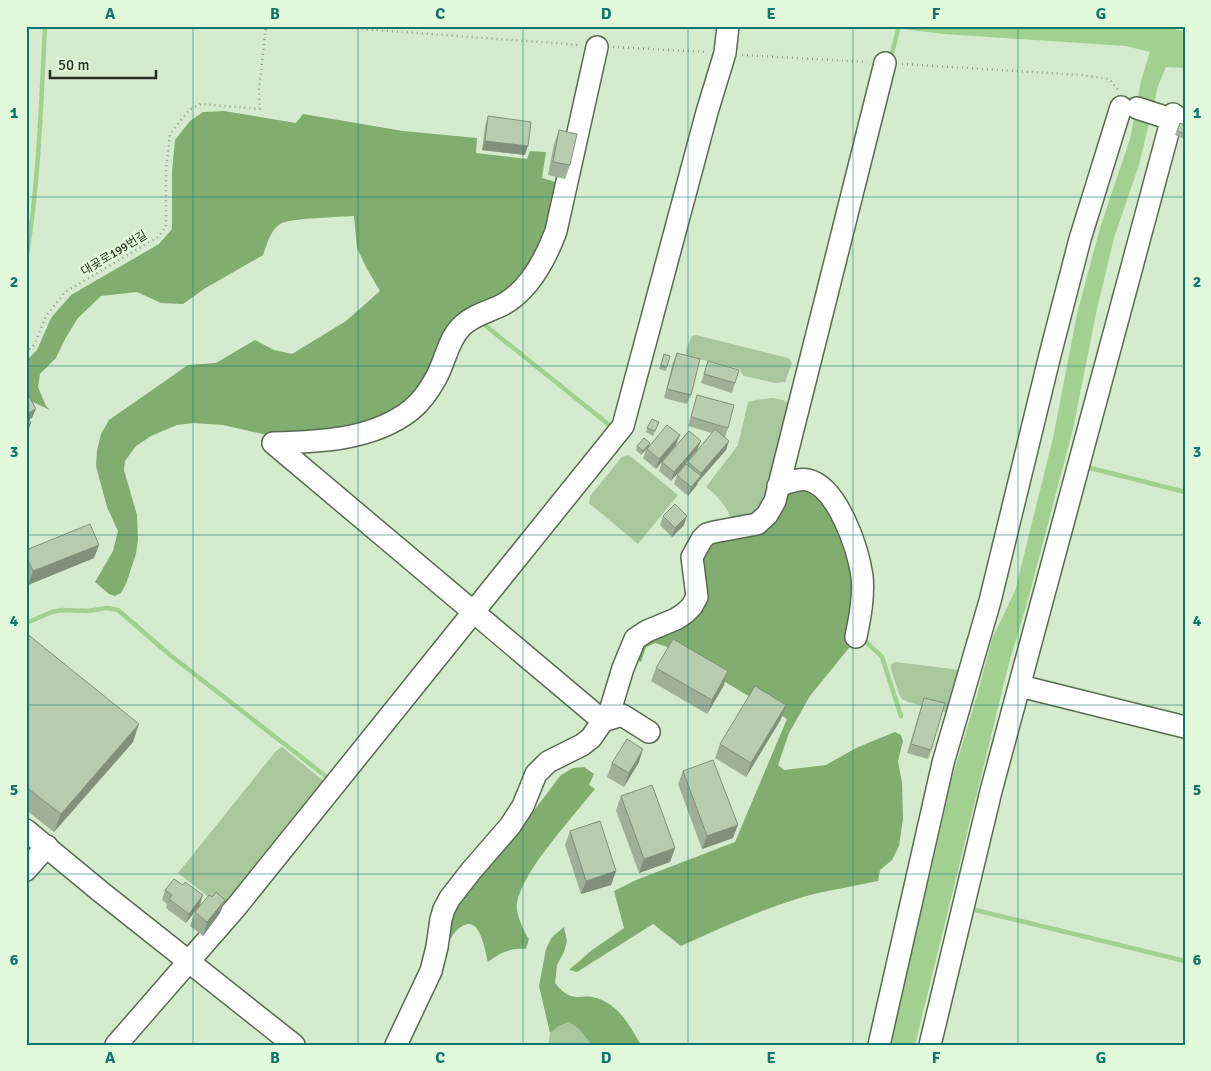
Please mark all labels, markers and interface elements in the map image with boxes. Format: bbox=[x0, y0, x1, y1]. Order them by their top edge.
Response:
text: A bbox=[105, 4, 116, 24]
text: B bbox=[270, 4, 280, 24]
text: C bbox=[435, 4, 445, 24]
text: D bbox=[601, 4, 612, 24]
text: E bbox=[766, 4, 776, 24]
text: F bbox=[932, 4, 941, 24]
text: G bbox=[1096, 4, 1106, 24]
scale bar bbox=[50, 48, 156, 80]
text: 50 m bbox=[58, 56, 89, 74]
text: 1 bbox=[10, 103, 19, 123]
text: 1 bbox=[1193, 103, 1202, 123]
street label: 대곶로199번길 bbox=[78, 228, 150, 279]
text: 2 bbox=[10, 272, 18, 292]
text: 2 bbox=[1193, 272, 1201, 292]
text: 3 bbox=[10, 442, 18, 462]
text: 3 bbox=[1193, 442, 1201, 462]
text: 4 bbox=[10, 611, 19, 631]
text: 4 bbox=[1193, 611, 1202, 631]
text: 5 bbox=[10, 780, 18, 800]
text: 5 bbox=[1193, 780, 1201, 800]
text: 6 bbox=[10, 950, 19, 970]
text: 6 bbox=[1193, 950, 1202, 970]
text: A bbox=[105, 1048, 116, 1068]
text: B bbox=[270, 1048, 280, 1068]
text: C bbox=[435, 1048, 445, 1068]
text: D bbox=[601, 1048, 612, 1068]
text: E bbox=[766, 1048, 776, 1068]
text: F bbox=[932, 1048, 941, 1068]
text: G bbox=[1096, 1048, 1106, 1068]

